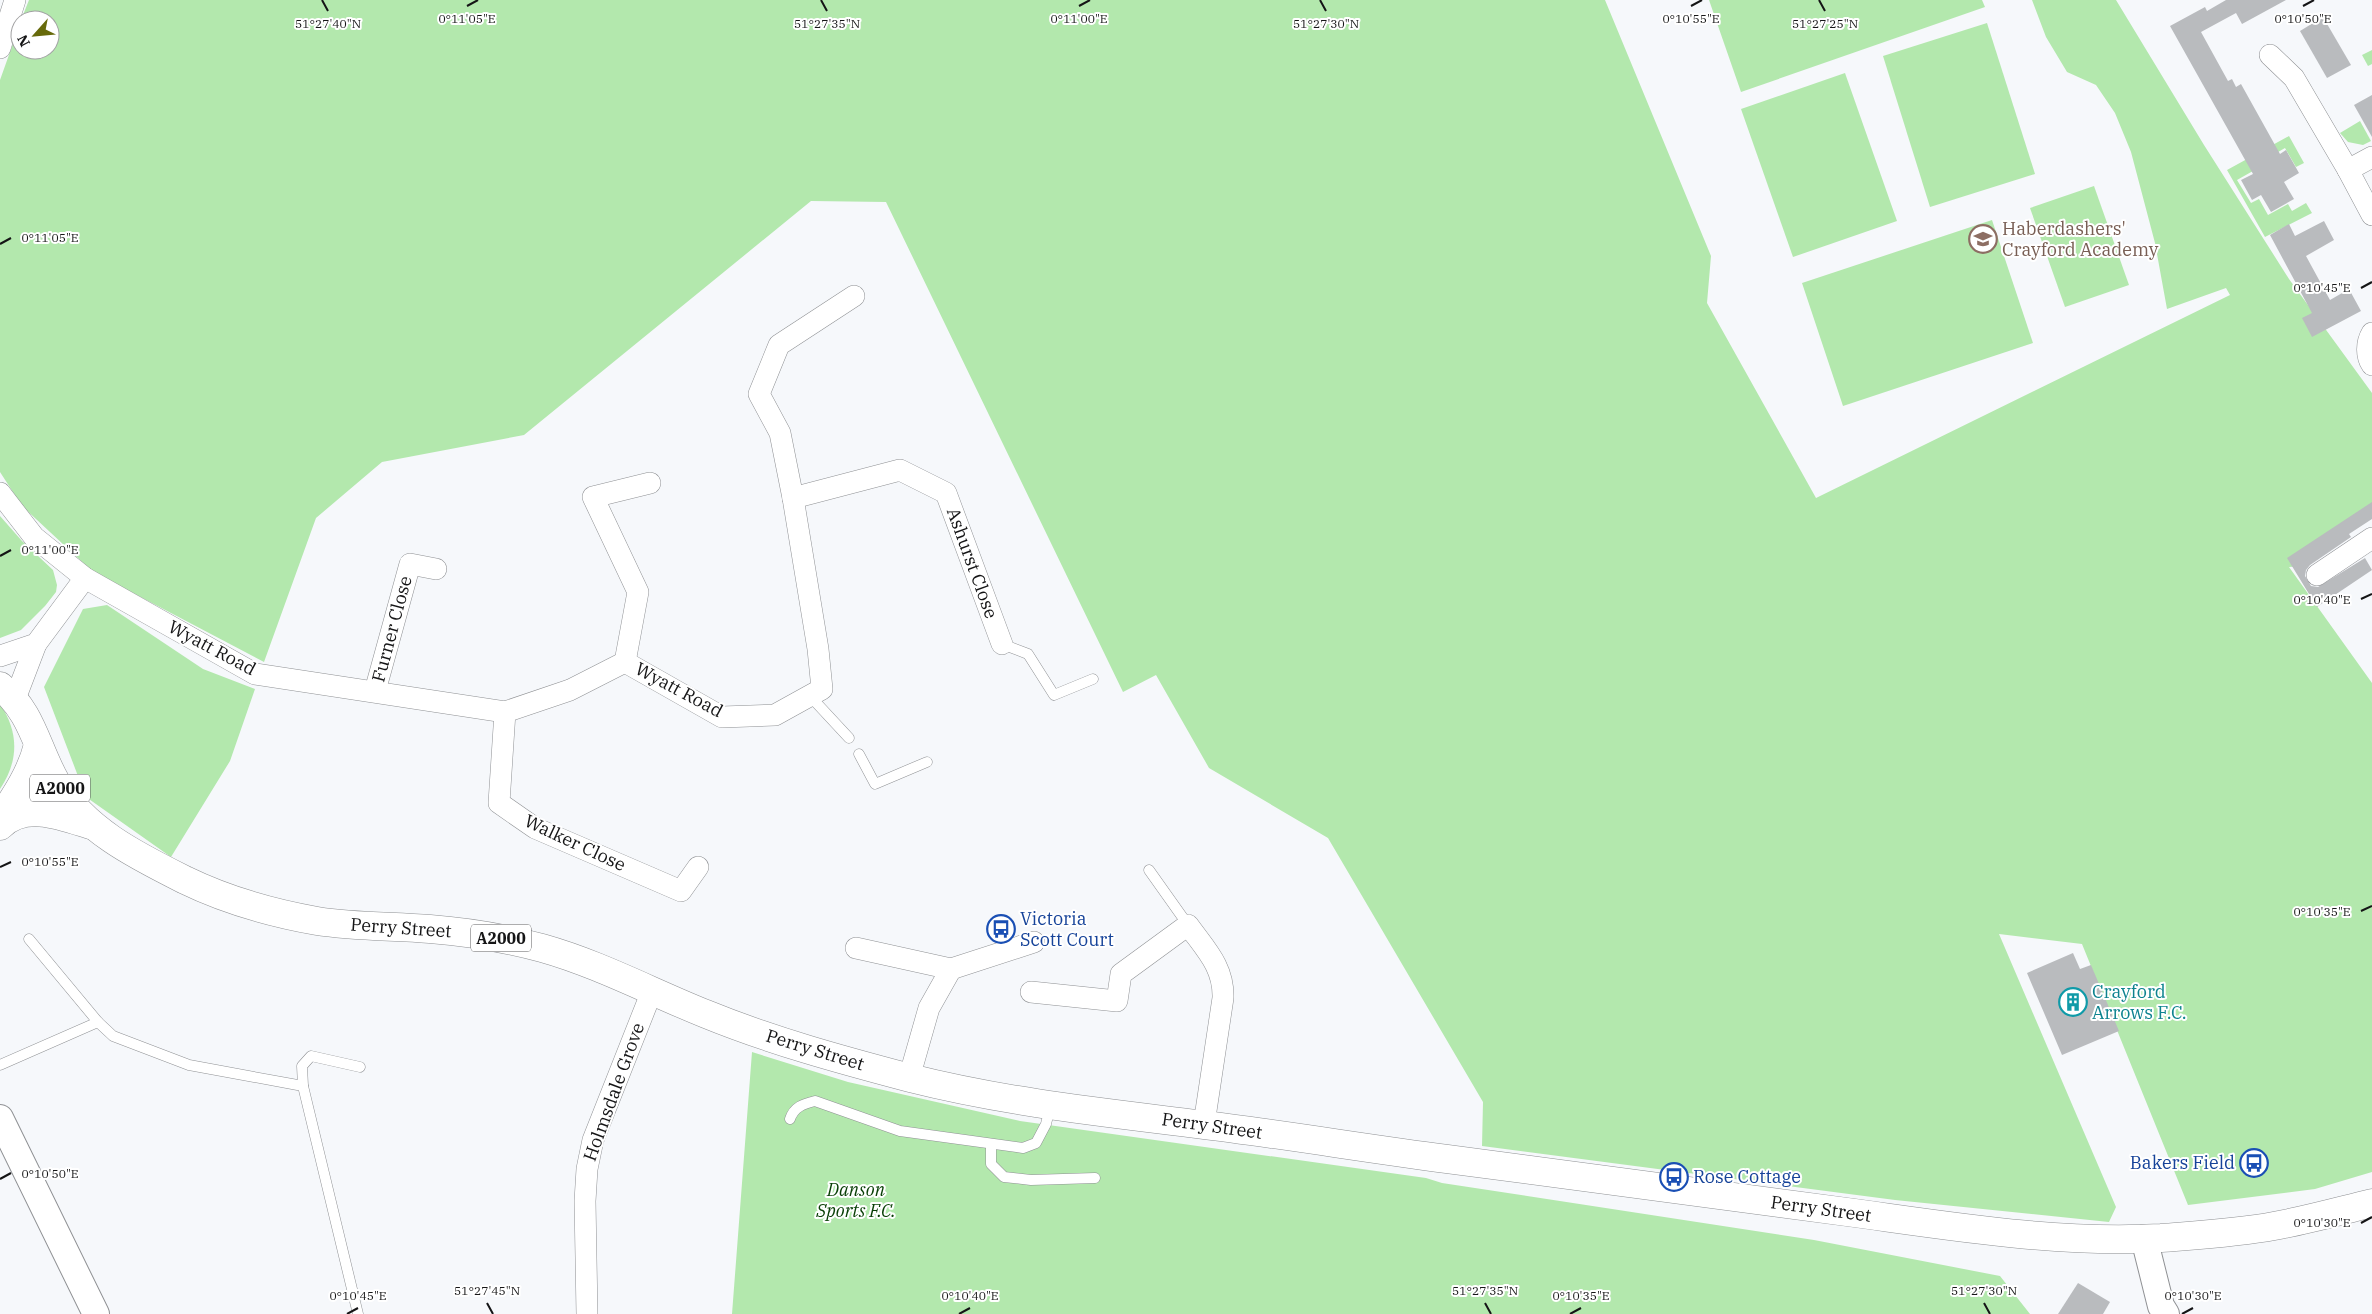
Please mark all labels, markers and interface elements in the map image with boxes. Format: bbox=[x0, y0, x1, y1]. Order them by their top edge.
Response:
north arrow bbox=[10, 10, 60, 60]
text: 0°11'05"E bbox=[438, 11, 496, 26]
text: 0°11'00"E bbox=[1050, 11, 1108, 26]
text: 0°10'55"E bbox=[1662, 11, 1720, 26]
text: 0°10'50"E bbox=[2274, 11, 2332, 26]
text: 51°27'40"N bbox=[295, 16, 361, 31]
text: 51°27'35"N bbox=[794, 16, 860, 31]
text: 51°27'30"N bbox=[1293, 16, 1359, 31]
text: 51°27'25"N bbox=[1792, 16, 1858, 31]
text: N bbox=[13, 32, 34, 50]
place label: Haberdashers' Crayford Academy bbox=[2002, 217, 2159, 261]
school or university icon: Haberdashers' Crayford Academy bbox=[1968, 224, 1998, 254]
text: 0°11'05"E bbox=[21, 230, 79, 245]
text: 0°10'45"E bbox=[2293, 280, 2351, 295]
street label: Ashurst Close bbox=[942, 504, 1003, 621]
text: 0°11'00"E bbox=[21, 542, 79, 557]
street label: Furner Close bbox=[366, 573, 417, 684]
text: 0°10'40"E bbox=[2293, 592, 2351, 607]
street label: Wyatt Road bbox=[164, 615, 260, 680]
street label: Wyatt Road bbox=[631, 657, 727, 722]
road number: A2000 bbox=[30, 774, 90, 801]
street label: Walker Close bbox=[521, 809, 630, 876]
text: 0°10'55"E bbox=[21, 854, 79, 869]
text: 0°10'35"E bbox=[2293, 904, 2351, 919]
place label: Victoria Scott Court bbox=[1020, 907, 1114, 951]
street label: Perry Street bbox=[350, 912, 452, 943]
bus stop icon: Victoria Scott Court bbox=[986, 914, 1016, 944]
road number: A2000 bbox=[471, 924, 531, 951]
place label: Crayford Arrows F.C. bbox=[2092, 980, 2187, 1024]
building icon: Crayford Arrows F.C. bbox=[2058, 987, 2088, 1017]
street label: Holmsdale Grove bbox=[578, 1019, 649, 1164]
street label: Perry Street bbox=[763, 1024, 867, 1075]
street label: Perry Street bbox=[1160, 1107, 1264, 1144]
bus stop icon: Bakers Field bbox=[2239, 1148, 2269, 1178]
place label: Bakers Field bbox=[2130, 1151, 2235, 1174]
bus stop icon: Rose Cottage bbox=[1659, 1162, 1689, 1192]
place label: Rose Cottage bbox=[1693, 1165, 1801, 1188]
text: 0°10'50"E bbox=[21, 1166, 79, 1181]
park label: Danson Sports F.C. bbox=[815, 1178, 896, 1222]
street label: Perry Street bbox=[1769, 1190, 1873, 1227]
text: 0°10'30"E bbox=[2293, 1215, 2351, 1230]
text: 51°27'45"N bbox=[454, 1283, 520, 1298]
text: 51°27'35"N bbox=[1452, 1283, 1518, 1298]
text: 51°27'30"N bbox=[1951, 1283, 2017, 1298]
text: 0°10'45"E bbox=[329, 1288, 387, 1303]
text: 0°10'40"E bbox=[941, 1288, 999, 1303]
text: 0°10'35"E bbox=[1552, 1288, 1610, 1303]
text: 0°10'30"E bbox=[2164, 1288, 2222, 1303]

